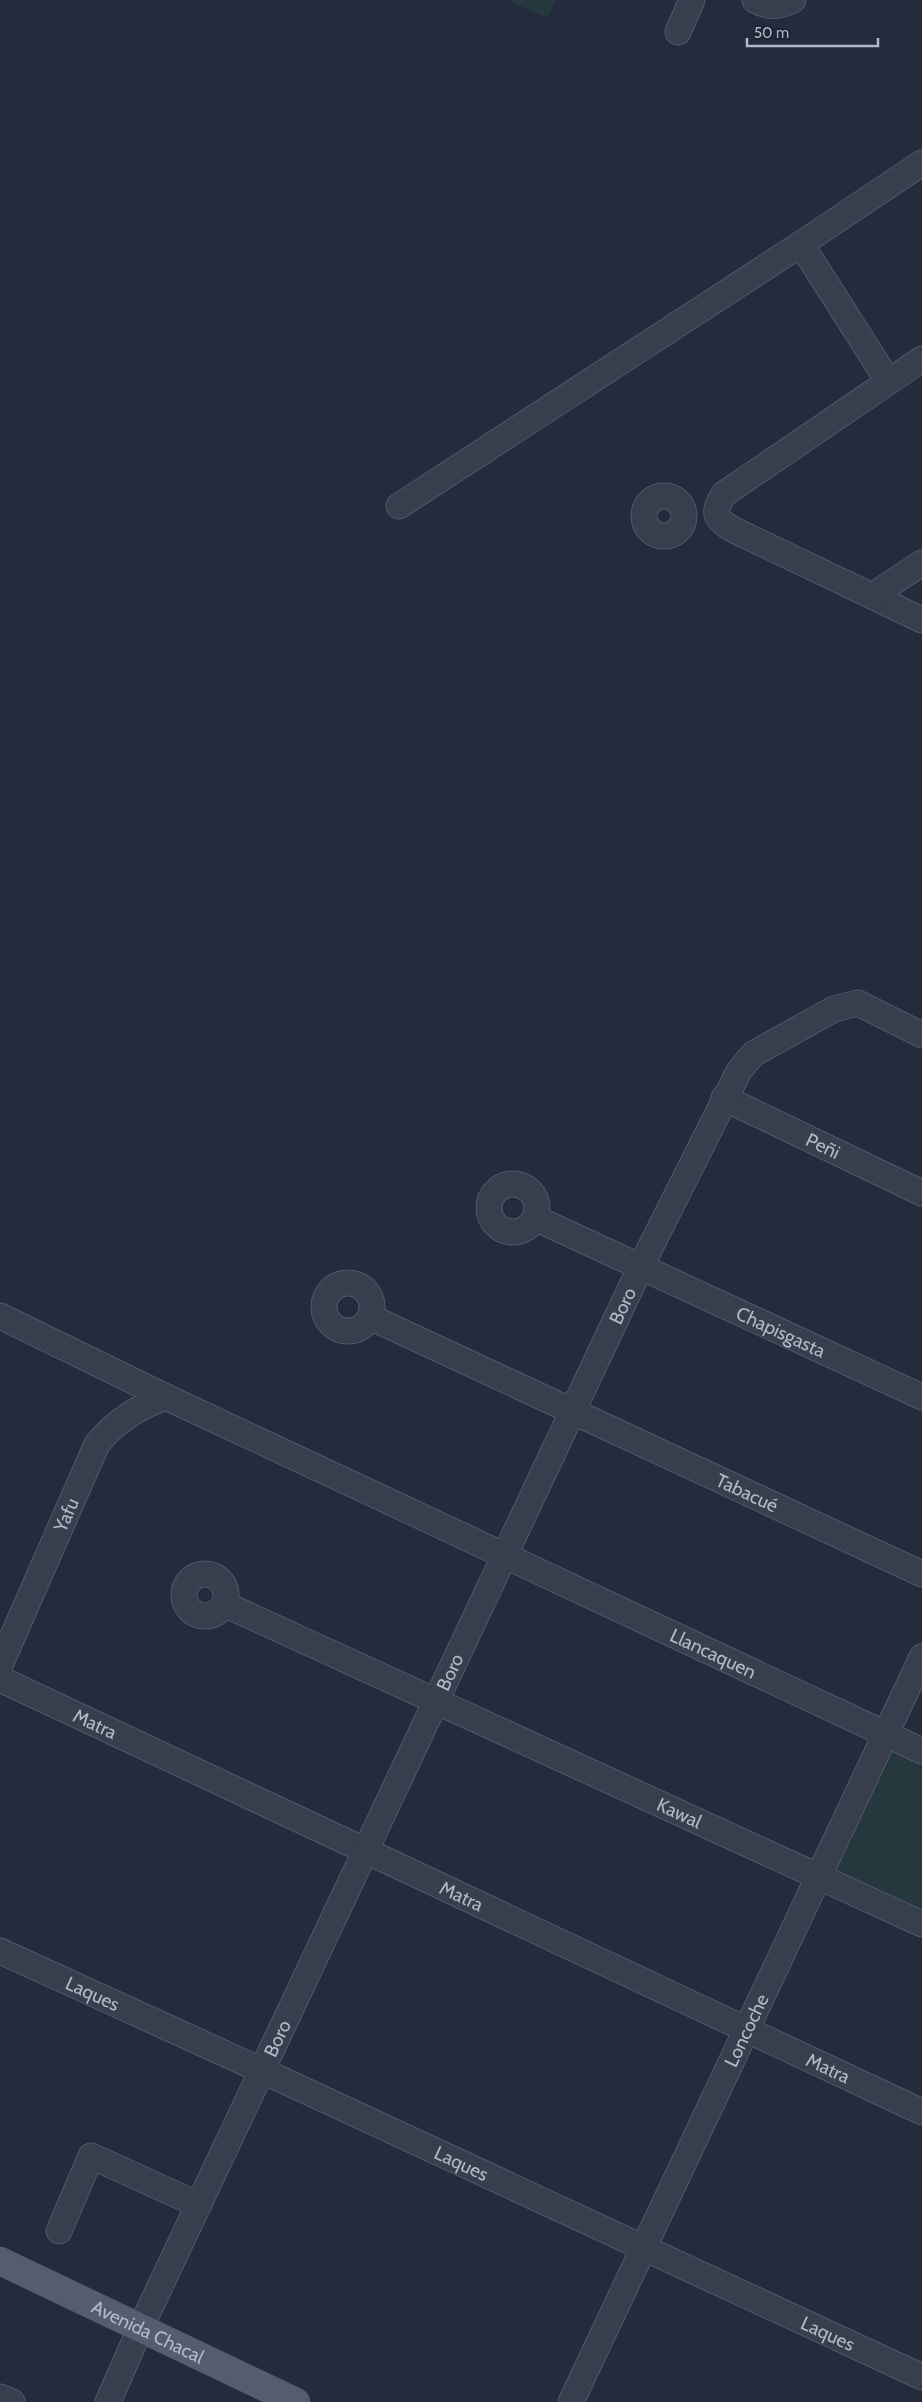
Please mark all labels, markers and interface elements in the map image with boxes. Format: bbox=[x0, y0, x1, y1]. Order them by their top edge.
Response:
scale bar bbox=[747, 15, 878, 47]
text: 50 m bbox=[754, 24, 789, 42]
street label: Peñi bbox=[802, 1128, 844, 1164]
street label: Boro bbox=[604, 1284, 641, 1328]
street label: Chapisgasta bbox=[733, 1302, 829, 1363]
street label: Tabacué bbox=[712, 1469, 782, 1518]
street label: Yafu bbox=[48, 1494, 84, 1537]
street label: Llancaquen bbox=[666, 1624, 760, 1684]
street label: Boro bbox=[432, 1650, 469, 1694]
street label: Matra bbox=[69, 1704, 120, 1744]
street label: Kawal bbox=[653, 1793, 706, 1834]
street label: Matra bbox=[436, 1876, 487, 1916]
street label: Laques bbox=[62, 1972, 123, 2016]
street label: Loncoche bbox=[720, 1990, 774, 2071]
street label: Boro bbox=[259, 2016, 296, 2061]
street label: Matra bbox=[802, 2048, 854, 2089]
street label: Laques bbox=[431, 2141, 492, 2186]
street label: Avenida Chacal bbox=[88, 2295, 208, 2369]
street label: Laques bbox=[797, 2311, 858, 2356]

